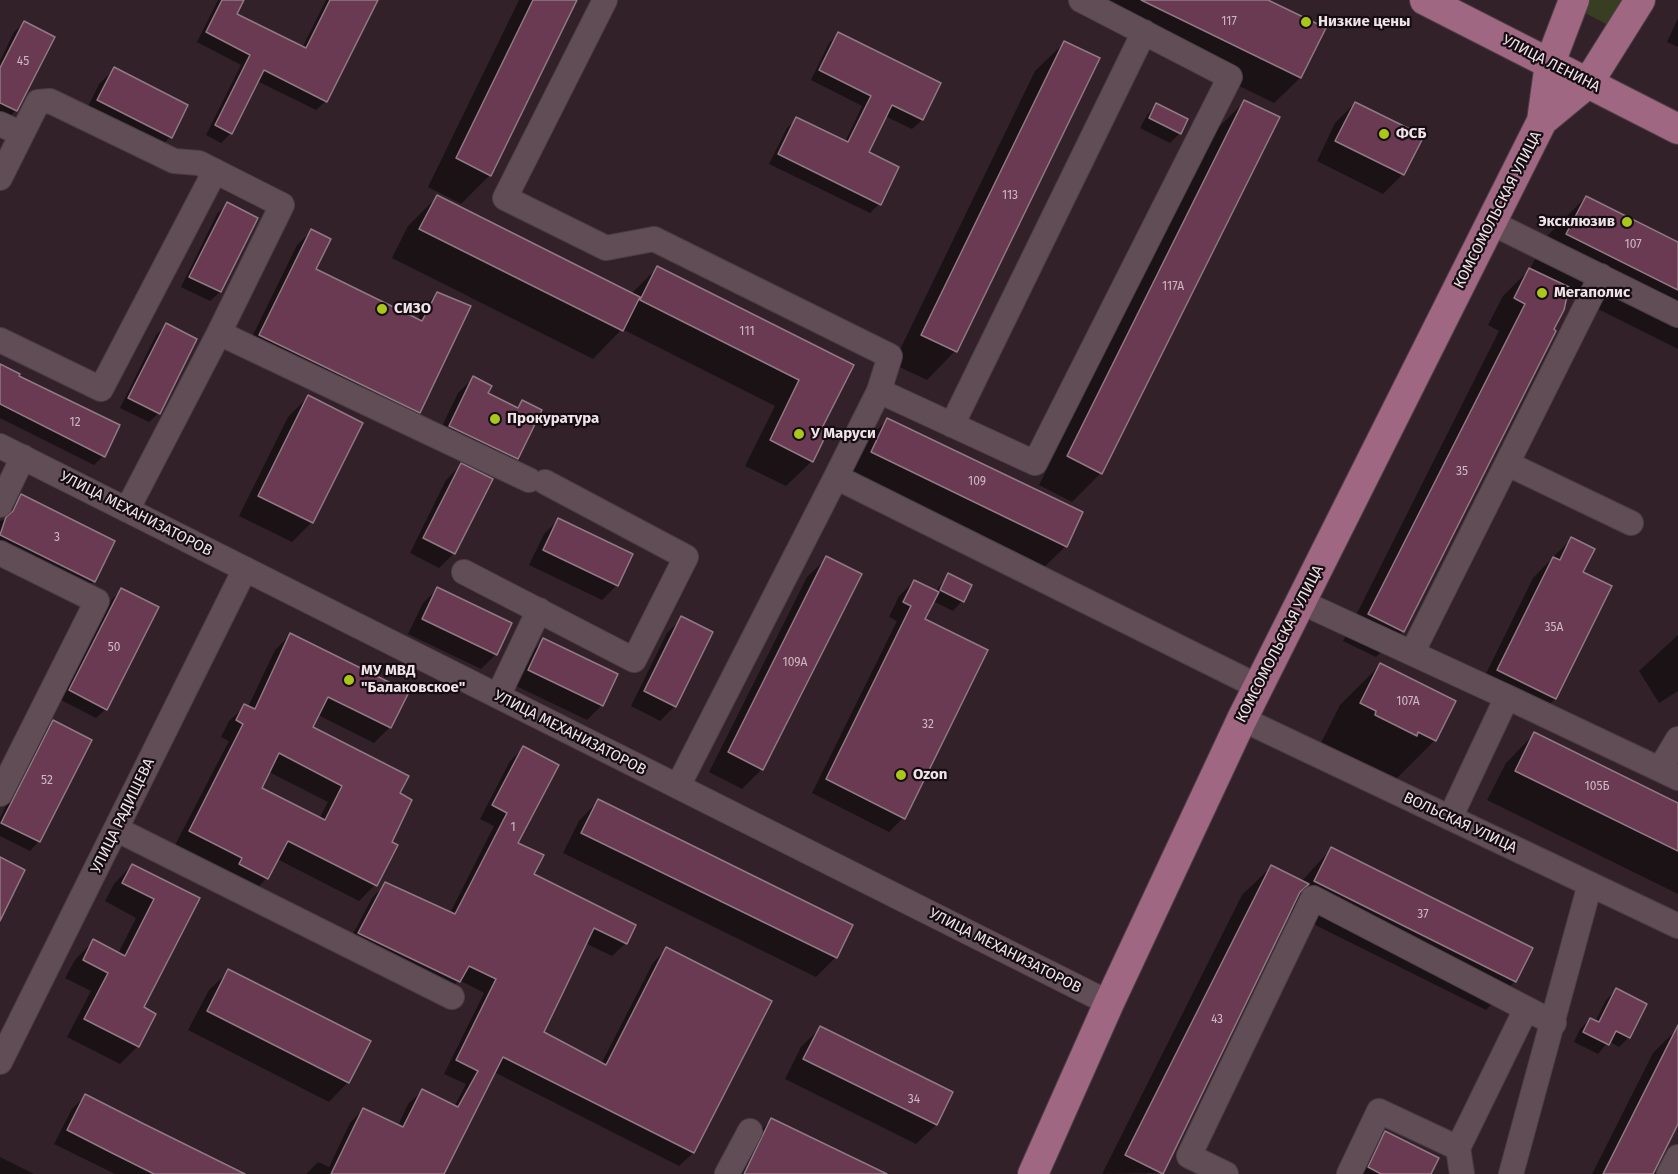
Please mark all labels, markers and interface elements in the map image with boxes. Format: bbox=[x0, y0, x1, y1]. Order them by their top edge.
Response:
place label: Низкие цены bbox=[1318, 13, 1410, 31]
house number: 117 bbox=[1221, 15, 1237, 29]
marker: Низкие цены bbox=[1299, 15, 1313, 29]
street label: УЛИЦА ЛЕНИНА bbox=[1499, 32, 1603, 96]
house number: 45 bbox=[17, 55, 29, 69]
place label: ФСБ bbox=[1396, 125, 1426, 143]
marker: ФСБ bbox=[1377, 127, 1391, 141]
street label: КОМСОМОЛЬСКАЯ УЛИЦА bbox=[1450, 128, 1546, 292]
house number: 113 bbox=[1002, 189, 1018, 203]
place label: Эксклюзив bbox=[1538, 213, 1615, 231]
marker: Эксклюзив bbox=[1620, 215, 1634, 229]
house number: 107 bbox=[1625, 238, 1641, 252]
house number: 117А bbox=[1162, 280, 1184, 294]
place label: Мегаполис bbox=[1554, 284, 1630, 302]
marker: Мегаполис bbox=[1535, 286, 1549, 300]
place label: СИЗО bbox=[394, 300, 431, 318]
marker: СИЗО bbox=[375, 302, 389, 316]
house number: 111 bbox=[739, 325, 755, 339]
place label: Прокуратура bbox=[507, 410, 599, 428]
marker: Прокуратура bbox=[488, 412, 502, 426]
house number: 12 bbox=[69, 416, 81, 430]
place label: У Маруси bbox=[811, 425, 876, 443]
marker: У Маруси bbox=[792, 427, 806, 441]
house number: 35 bbox=[1456, 465, 1468, 479]
street label: УЛИЦА МЕХАНИЗАТОРОВ bbox=[57, 468, 215, 560]
house number: 109 bbox=[968, 475, 986, 489]
house number: 3 bbox=[54, 531, 60, 545]
street label: КОМСОМОЛЬСКАЯ УЛИЦА bbox=[1232, 562, 1328, 726]
house number: 35А bbox=[1545, 621, 1563, 635]
house number: 50 bbox=[108, 641, 120, 655]
house number: 109А bbox=[783, 656, 807, 670]
place label: МУ МВД "Балаковское" bbox=[361, 662, 465, 697]
marker: МУ МВД "Балаковское" bbox=[342, 673, 356, 687]
street label: УЛИЦА МЕХАНИЗАТОРОВ bbox=[491, 687, 649, 779]
house number: 107А bbox=[1396, 695, 1420, 709]
house number: 32 bbox=[922, 718, 934, 732]
street label: УЛИЦА РАДИЩЕВА bbox=[87, 756, 159, 876]
place label: Ozon bbox=[913, 766, 947, 784]
marker: Ozon bbox=[894, 768, 908, 782]
house number: 52 bbox=[41, 774, 53, 788]
house number: 105Б bbox=[1585, 780, 1609, 794]
street label: ВОЛЬСКАЯ УЛИЦА bbox=[1400, 789, 1520, 857]
house number: 1 bbox=[510, 821, 516, 835]
street label: УЛИЦА МЕХАНИЗАТОРОВ bbox=[926, 905, 1084, 997]
house number: 37 bbox=[1417, 908, 1429, 922]
house number: 43 bbox=[1211, 1013, 1223, 1027]
house number: 34 bbox=[908, 1093, 920, 1107]

